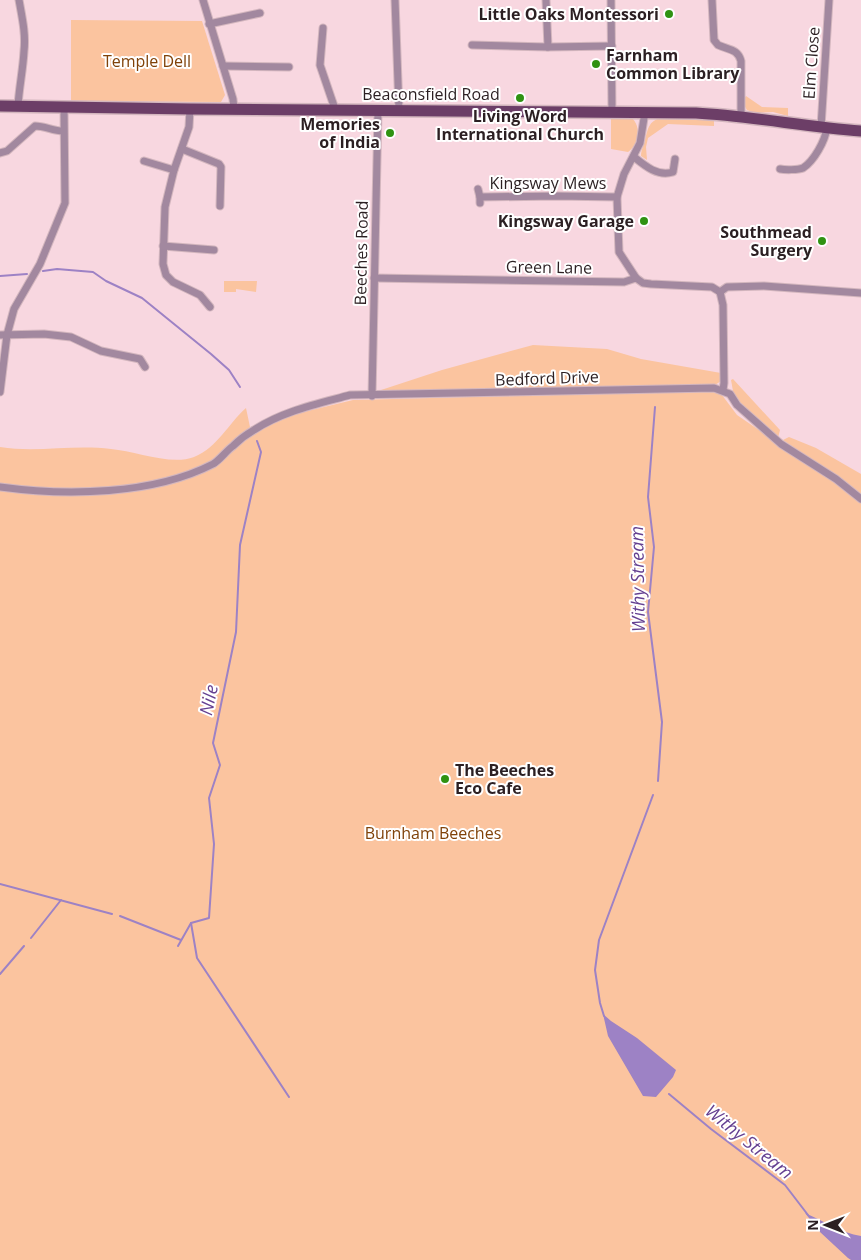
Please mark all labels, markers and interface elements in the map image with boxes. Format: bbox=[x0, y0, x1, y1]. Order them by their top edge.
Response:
place label: Little Oaks Montessori bbox=[478, 3, 659, 25]
marker: Little Oaks Montessori bbox=[663, 8, 675, 20]
street label: Elm Close bbox=[798, 26, 824, 100]
place label: Farnham Common Library bbox=[606, 44, 740, 84]
park label: Temple Dell bbox=[103, 50, 191, 72]
marker: Farnham Common Library bbox=[590, 58, 602, 70]
street label: Beaconsfield Road bbox=[362, 83, 500, 105]
marker: Living Word International Church bbox=[514, 92, 526, 104]
place label: Living Word International Church bbox=[436, 105, 604, 145]
place label: Memories of India bbox=[300, 113, 380, 153]
marker: Memories of India bbox=[384, 127, 396, 139]
street label: Kingsway Mews bbox=[490, 172, 606, 194]
street label: Beeches Road bbox=[349, 200, 373, 306]
place label: Kingsway Garage bbox=[498, 210, 634, 232]
marker: Kingsway Garage bbox=[638, 215, 650, 227]
place label: Southmead Surgery bbox=[720, 221, 813, 261]
marker: Southmead Surgery bbox=[816, 235, 828, 247]
street label: Green Lane bbox=[506, 255, 592, 279]
street label: Bedford Drive bbox=[495, 365, 599, 391]
water label: Withy Stream bbox=[624, 526, 650, 632]
water label: Nile bbox=[193, 682, 223, 717]
place label: The Beeches Eco Cafe bbox=[455, 759, 554, 799]
marker: The Beeches Eco Cafe bbox=[439, 773, 451, 785]
park label: Burnham Beeches bbox=[365, 822, 501, 844]
water label: Withy Stream bbox=[701, 1099, 798, 1184]
north arrow bbox=[801, 1200, 851, 1250]
text: N bbox=[803, 1219, 822, 1231]

